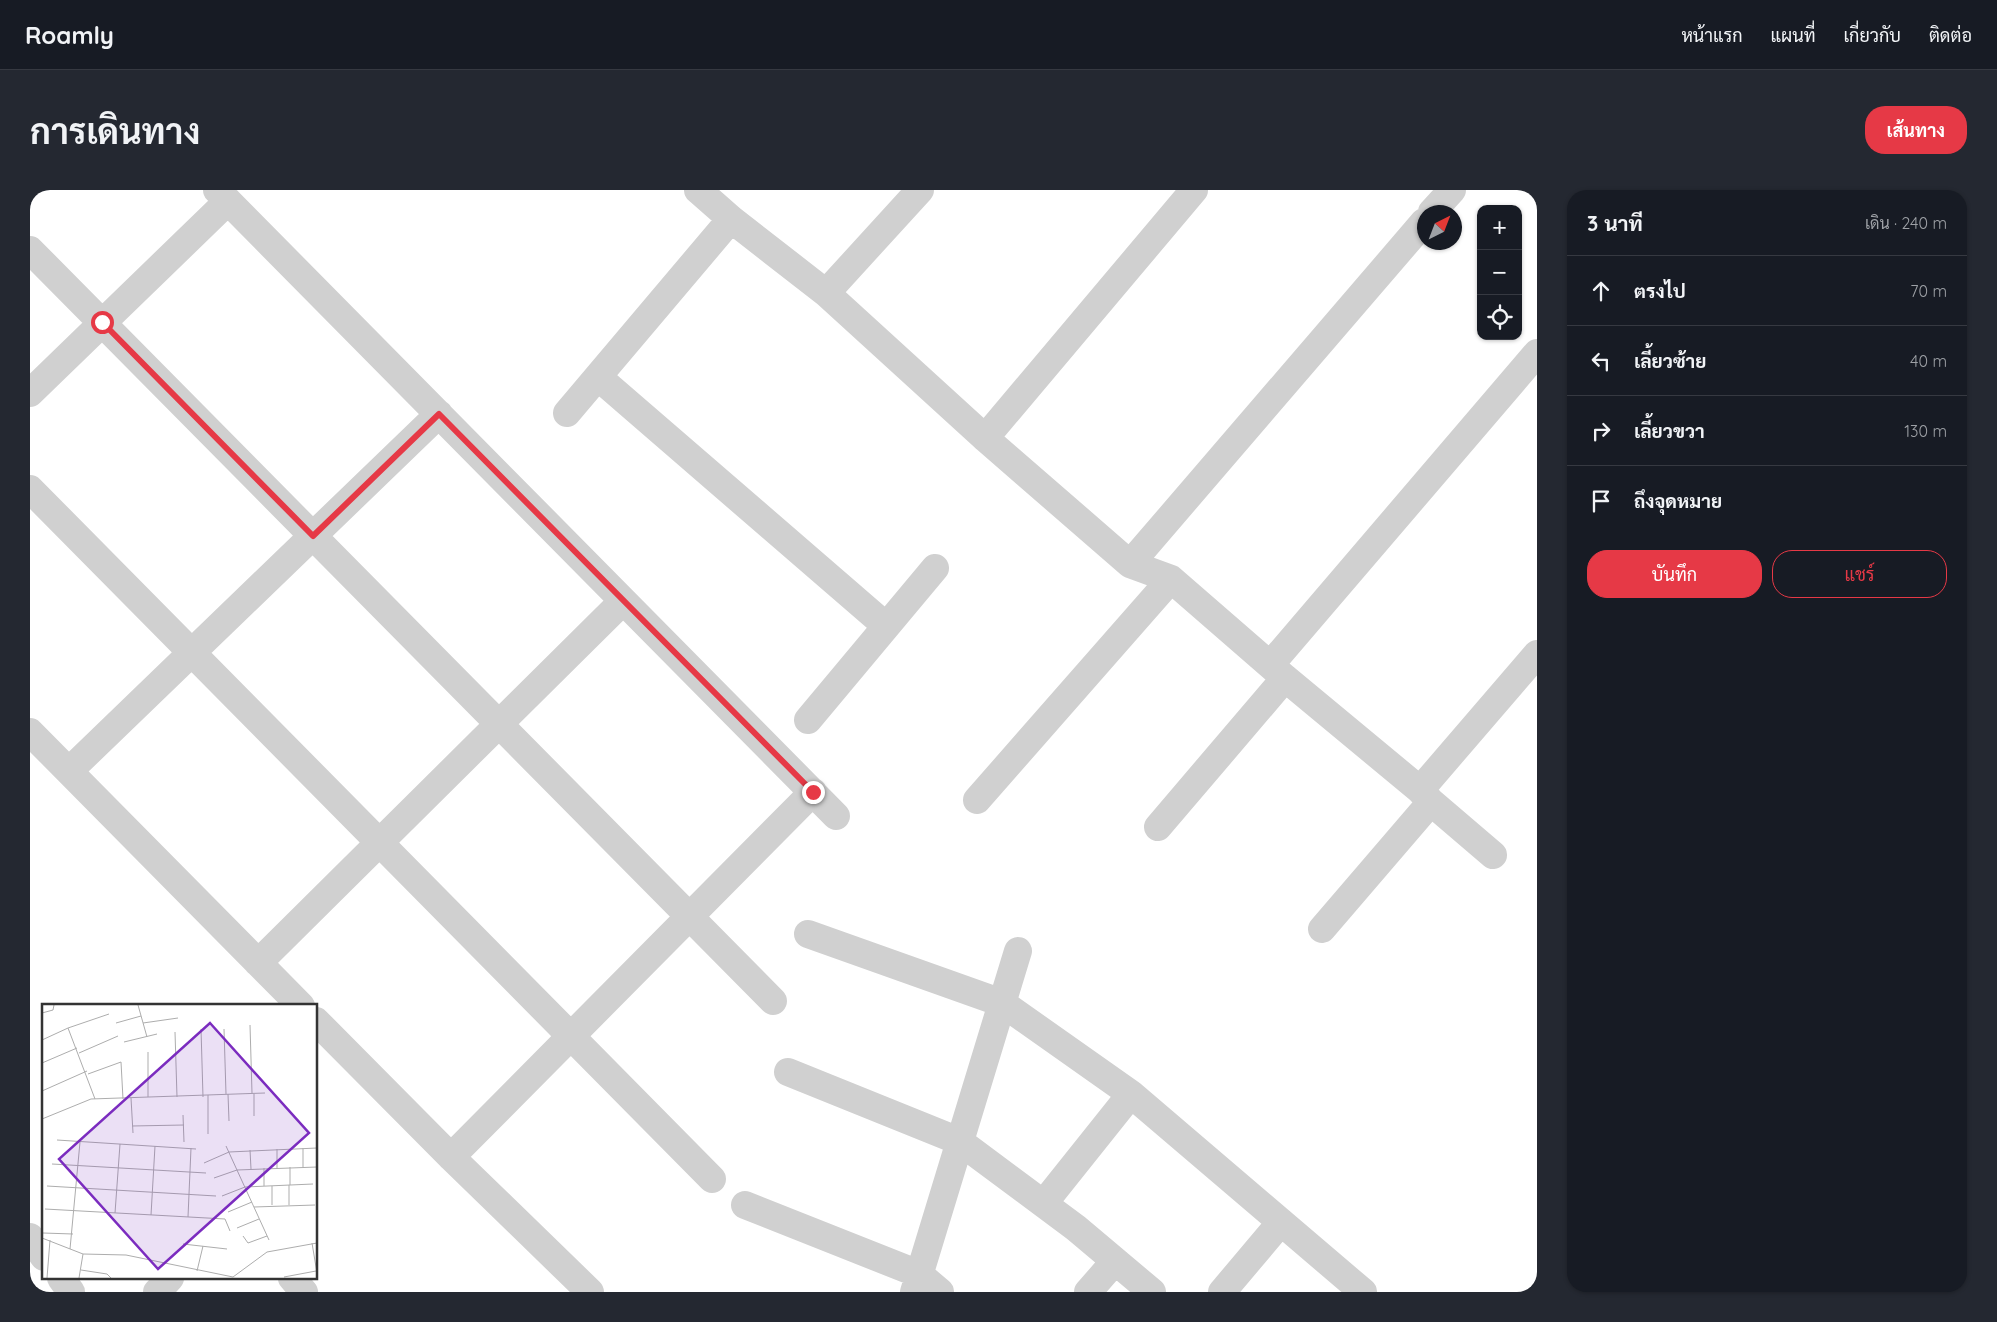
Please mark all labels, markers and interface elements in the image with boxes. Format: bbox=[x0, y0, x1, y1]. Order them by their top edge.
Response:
text: Roamly bbox=[25, 20, 114, 50]
text: หน้าแรก bbox=[1681, 24, 1743, 47]
text: แผนที่ bbox=[1771, 24, 1815, 47]
text: เกี่ยวกับ bbox=[1843, 24, 1901, 47]
text: ติดต่อ bbox=[1929, 24, 1972, 47]
button: เส้นทาง bbox=[1865, 106, 1967, 154]
text: การเดินทาง bbox=[30, 109, 200, 153]
north arrow bbox=[1417, 205, 1462, 250]
map controls bbox=[1477, 205, 1522, 340]
button: + bbox=[1477, 205, 1522, 250]
text: 3 นาที bbox=[1587, 210, 1643, 236]
text: เดิน · 240 m bbox=[1865, 213, 1947, 233]
button: − bbox=[1477, 250, 1522, 295]
icon: ahead bbox=[1587, 277, 1615, 305]
text: ตรงไป bbox=[1634, 279, 1686, 303]
text: 70 m bbox=[1910, 281, 1947, 301]
button: locate bbox=[1477, 295, 1522, 340]
route start bbox=[91, 311, 114, 334]
icon: left bbox=[1587, 347, 1615, 375]
text: เลี้ยวซ้าย bbox=[1634, 349, 1706, 373]
text: 40 m bbox=[1910, 351, 1947, 371]
icon: right bbox=[1587, 417, 1615, 445]
text: เลี้ยวขวา bbox=[1634, 419, 1705, 443]
text: 130 m bbox=[1904, 421, 1947, 441]
icon: arrive bbox=[1587, 487, 1615, 515]
text: ถึงจุดหมาย bbox=[1634, 489, 1722, 513]
button: บันทึก bbox=[1587, 550, 1762, 598]
button: แชร์ bbox=[1772, 550, 1947, 598]
route end bbox=[802, 781, 825, 804]
inset map bbox=[42, 1004, 318, 1280]

